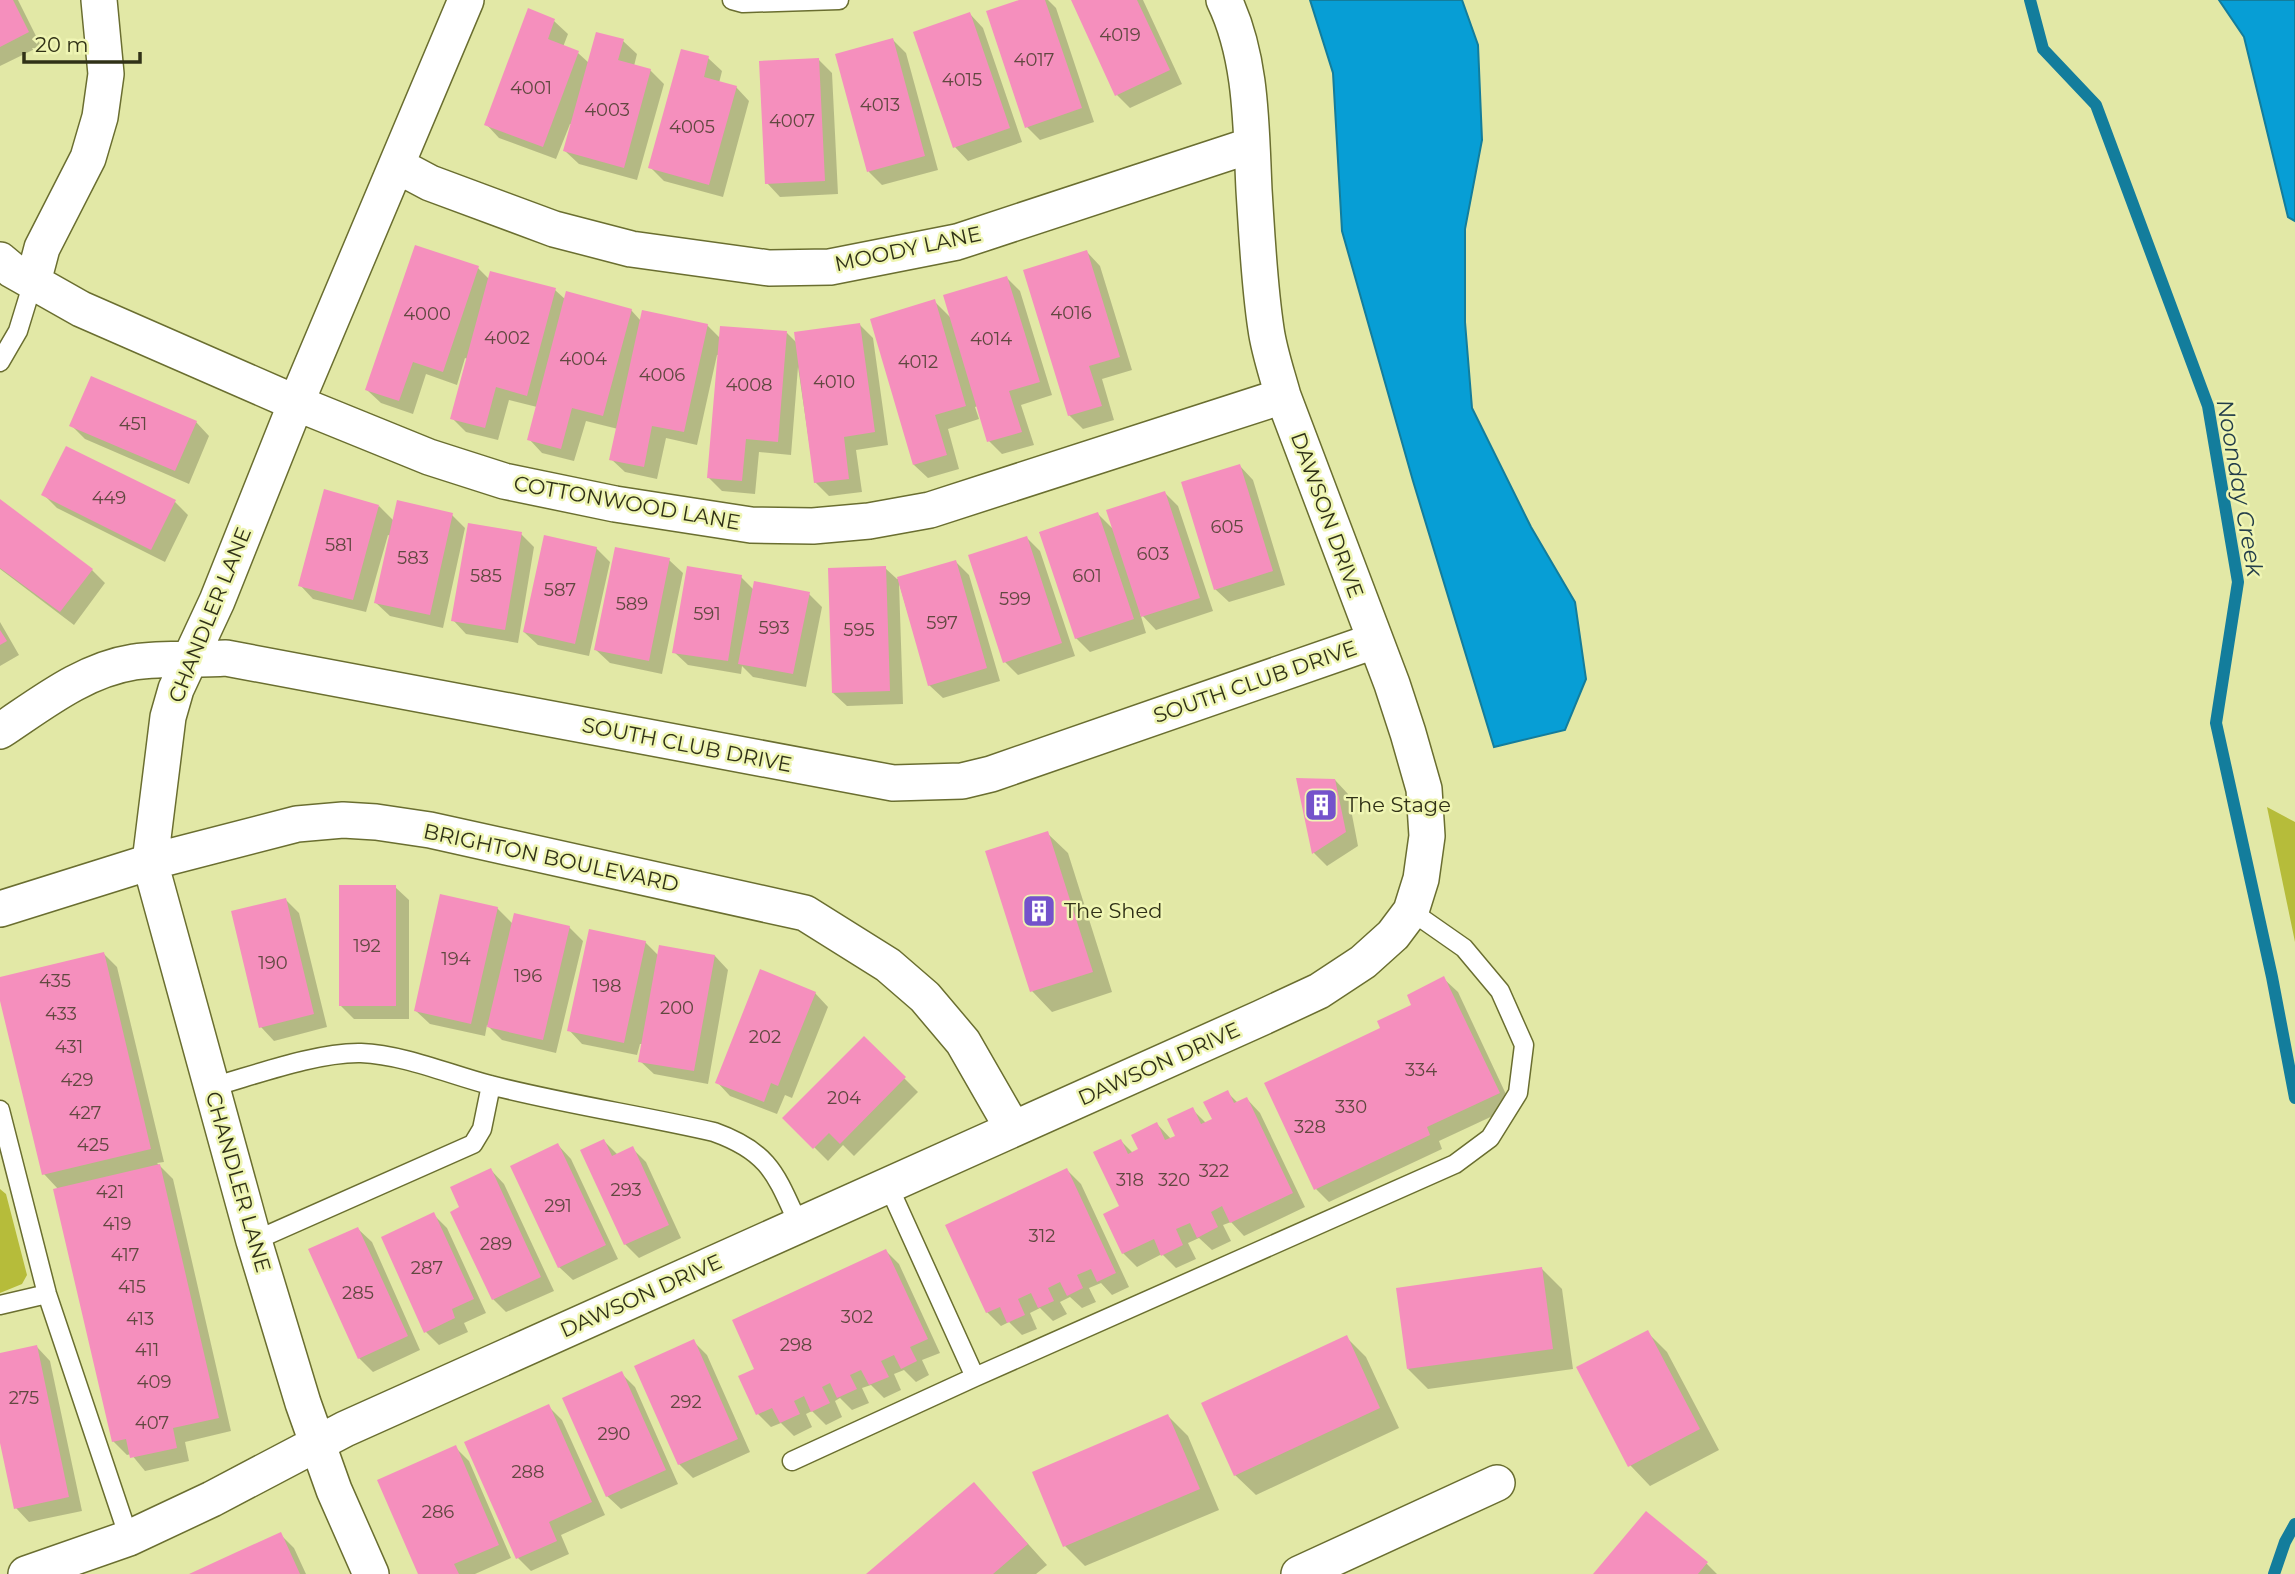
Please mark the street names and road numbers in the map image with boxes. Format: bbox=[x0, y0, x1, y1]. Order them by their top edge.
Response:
street label: MOODY LANE bbox=[832, 221, 984, 276]
street label: DAWSON DRIVE bbox=[1286, 429, 1369, 601]
street label: COTTONWOOD LANE bbox=[512, 470, 742, 535]
street label: CHANDLER LANE bbox=[163, 523, 256, 706]
street label: SOUTH CLUB DRIVE bbox=[1150, 635, 1360, 728]
street label: SOUTH CLUB DRIVE bbox=[580, 712, 794, 777]
street label: BRIGHTON BOULEVARD bbox=[421, 818, 681, 897]
street label: DAWSON DRIVE bbox=[1074, 1017, 1244, 1110]
street label: CHANDLER LANE bbox=[201, 1088, 276, 1275]
street label: DAWSON DRIVE bbox=[556, 1249, 726, 1342]

